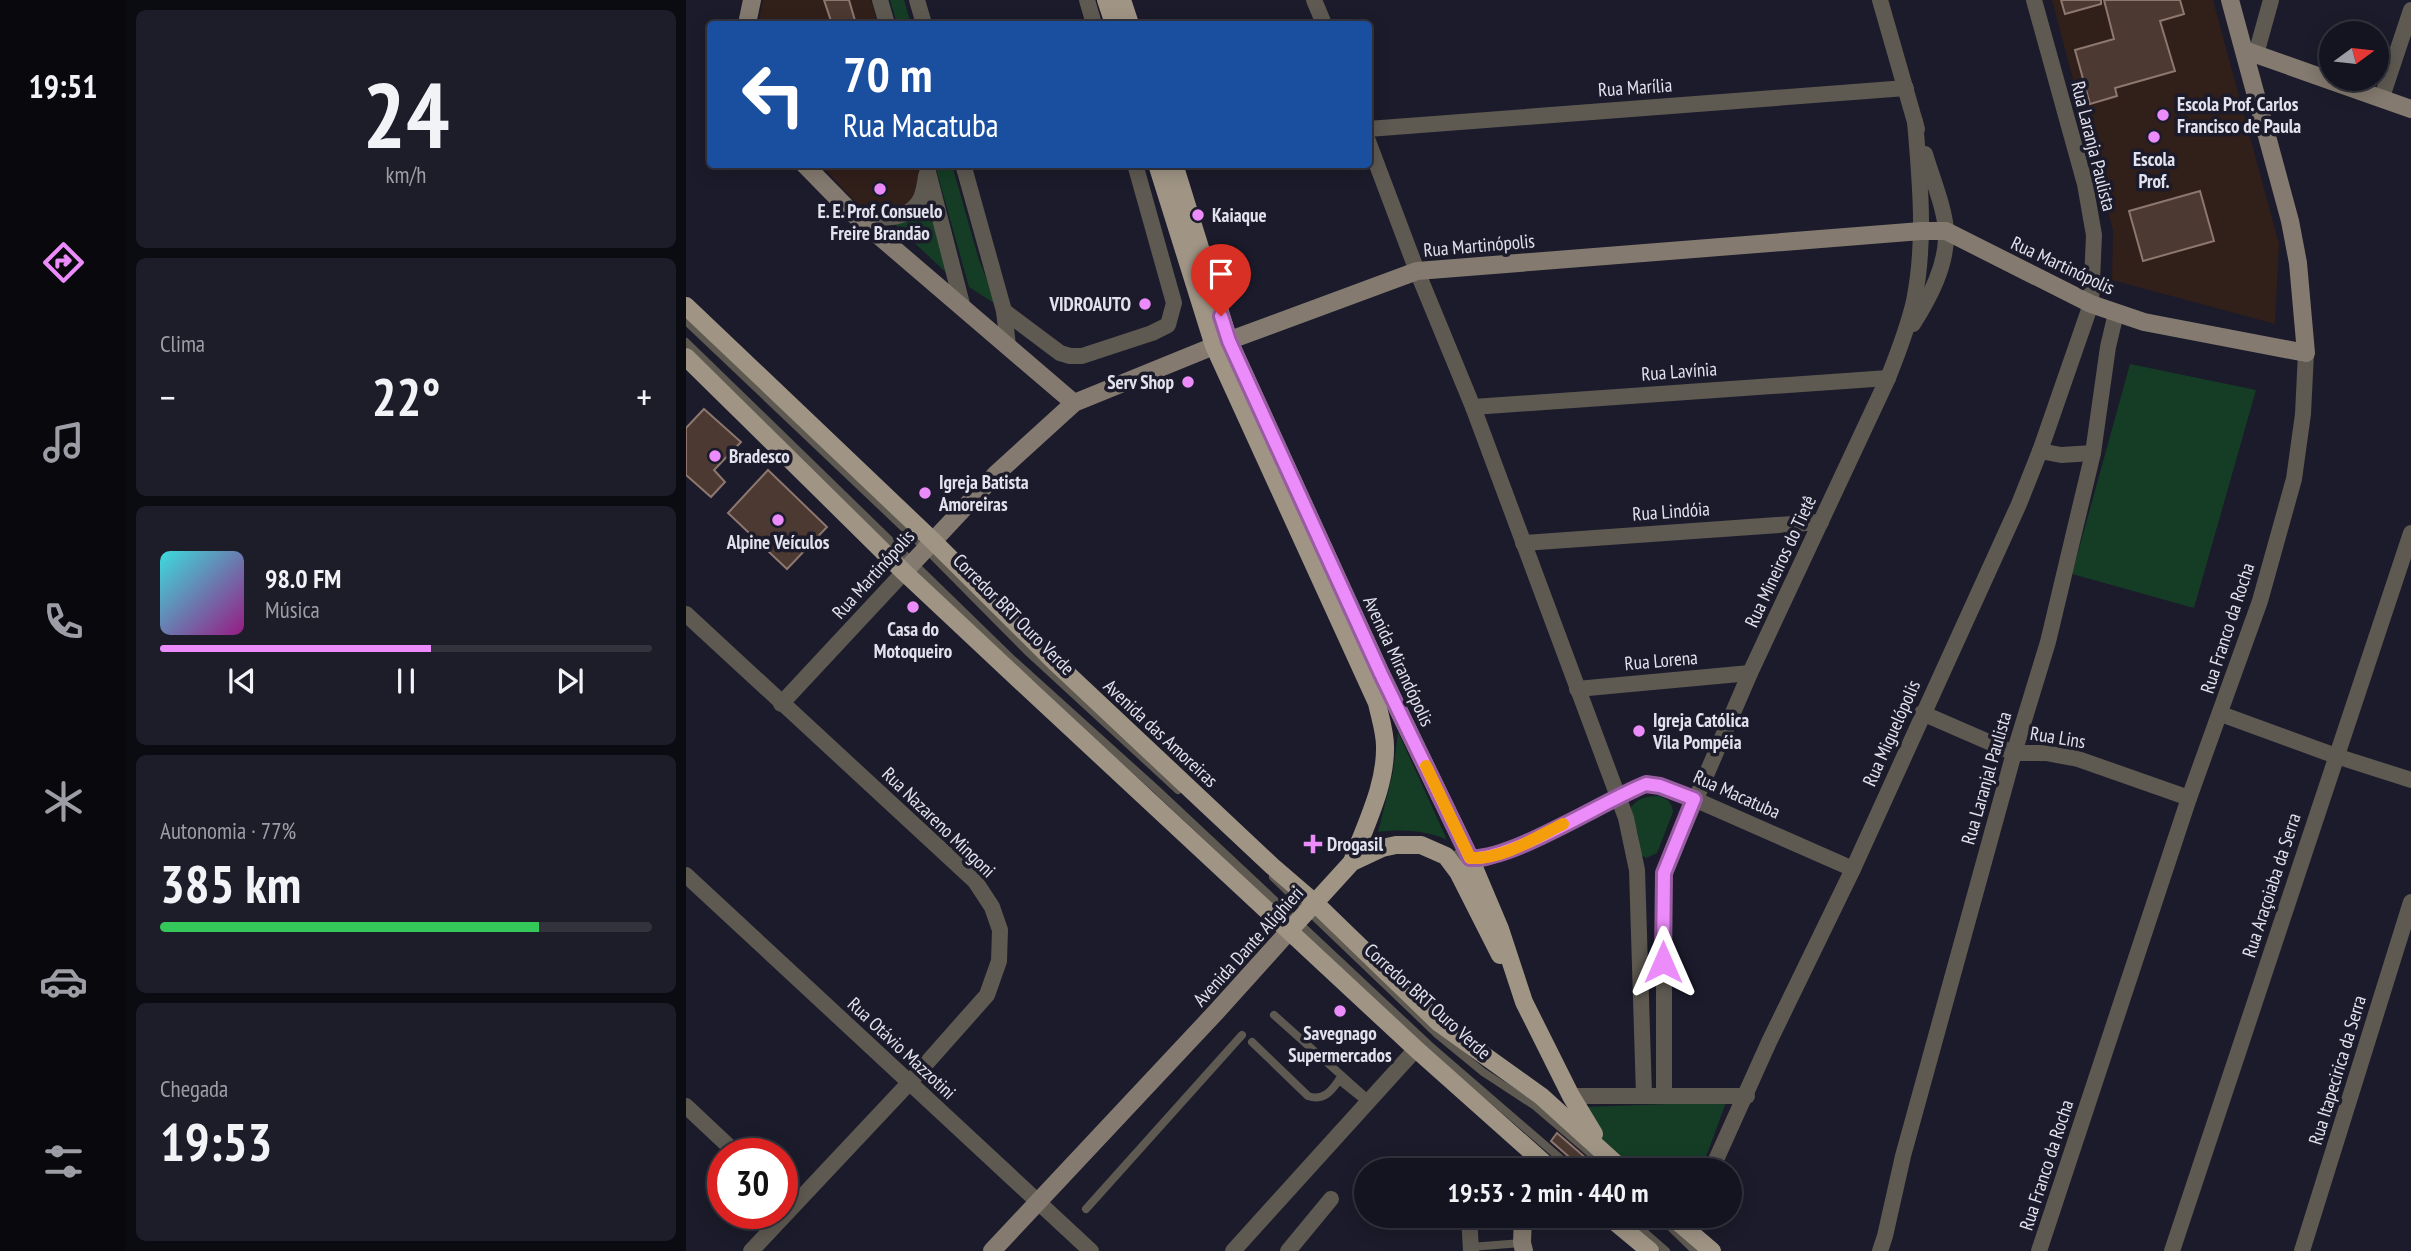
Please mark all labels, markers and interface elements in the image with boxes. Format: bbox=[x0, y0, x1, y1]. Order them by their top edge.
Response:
north arrow bbox=[2319, 21, 2389, 91]
map controls bbox=[2319, 21, 2389, 91]
text: 70 m bbox=[843, 42, 932, 106]
icon: left bbox=[728, 49, 819, 140]
text: 24 bbox=[363, 55, 450, 173]
text: 19:51 bbox=[28, 65, 98, 107]
street label: Rua Marília bbox=[1597, 72, 1673, 102]
street label: Rua Laranja Paulista bbox=[2066, 79, 2122, 213]
place label: Escola Prof. Carlos Francisco de Paula bbox=[2177, 92, 2301, 138]
text: Rua Macatuba bbox=[843, 104, 999, 146]
marker: Escola Prof. Carlos Francisco de Paula bbox=[2155, 107, 2171, 123]
marker: Escola Prof. bbox=[2146, 129, 2162, 145]
place label: Escola Prof. bbox=[2133, 147, 2175, 193]
text: km/h bbox=[386, 160, 426, 189]
marker: E. E. Prof. Consuelo Freire Brandão bbox=[872, 181, 888, 197]
place label: E. E. Prof. Consuelo Freire Brandão bbox=[817, 199, 943, 245]
place label: Kaiaque bbox=[1212, 203, 1267, 227]
marker: Kaiaque bbox=[1190, 207, 1206, 223]
street label: Rua Martinópolis bbox=[1422, 228, 1536, 262]
street label: Rua Martinópolis bbox=[2007, 231, 2119, 299]
icon: directions bbox=[39, 238, 88, 287]
pin bbox=[1191, 244, 1251, 316]
icon: arrive bbox=[1202, 255, 1240, 293]
place label: VIDROAUTO bbox=[1048, 292, 1131, 316]
marker: VIDROAUTO bbox=[1137, 296, 1153, 312]
text: Clima bbox=[160, 329, 205, 358]
street label: Rua Lavínia bbox=[1640, 356, 1718, 386]
text: 22° bbox=[372, 363, 440, 430]
place label: Serv Shop bbox=[1107, 370, 1174, 394]
text: − bbox=[160, 372, 176, 421]
text: + bbox=[636, 372, 652, 421]
marker: Serv Shop bbox=[1180, 374, 1196, 390]
icon: music bbox=[39, 418, 88, 467]
place label: Bradesco bbox=[729, 444, 790, 468]
marker: Bradesco bbox=[707, 448, 723, 464]
place label: Igreja Batista Amoreiras bbox=[938, 470, 1029, 516]
marker: Igreja Batista Amoreiras bbox=[917, 485, 933, 501]
street label: Rua Mineiros do Tietê bbox=[1739, 491, 1821, 631]
street label: Rua Lindóia bbox=[1631, 496, 1711, 526]
marker: Alpine Veículos bbox=[770, 512, 786, 528]
street label: Rua Martinópolis bbox=[827, 524, 919, 624]
place label: Alpine Veículos bbox=[726, 530, 830, 554]
street label: Corredor BRT Ouro Verde bbox=[948, 548, 1080, 680]
street label: Rua Franco da Rocha bbox=[2195, 560, 2259, 696]
text: 98.0 FM bbox=[265, 562, 341, 595]
street label: Avenida Mirandópolis bbox=[1358, 592, 1440, 730]
text: Música bbox=[265, 595, 320, 624]
icon: phone bbox=[39, 597, 88, 646]
marker: Casa do Motoqueiro bbox=[905, 599, 921, 615]
place label: Casa do Motoqueiro bbox=[874, 617, 952, 663]
street label: Rua Lorena bbox=[1623, 645, 1699, 675]
icon: previous bbox=[223, 662, 261, 700]
icon: pause bbox=[387, 662, 425, 700]
icon: next bbox=[551, 662, 589, 700]
street label: Avenida das Amoreiras bbox=[1099, 674, 1223, 792]
street label: Rua Miguelópolis bbox=[1857, 676, 1925, 790]
place label: Igreja Católica Vila Pompéia bbox=[1652, 708, 1749, 754]
street label: Rua Laranjal Paulista bbox=[1956, 709, 2016, 847]
street label: Rua Lins bbox=[2029, 721, 2087, 753]
marker: Igreja Católica Vila Pompéia bbox=[1631, 723, 1647, 739]
street label: Rua Nazareno Mingoni bbox=[877, 762, 1001, 882]
street label: Rua Macatuba bbox=[1690, 764, 1784, 824]
icon: climate bbox=[39, 777, 88, 826]
street label: Rua Araçoiaba da Serra bbox=[2236, 810, 2306, 960]
text: Autonomia · 77% bbox=[160, 816, 296, 845]
place label: Drogasil bbox=[1327, 832, 1383, 856]
marker: Drogasil bbox=[1305, 836, 1321, 852]
text: 385 km bbox=[160, 850, 301, 917]
street label: Avenida Dante Alighieri bbox=[1188, 881, 1308, 1011]
position arrow bbox=[1626, 925, 1700, 999]
street label: Corredor BRT Ouro Verde bbox=[1360, 938, 1496, 1064]
icon: car bbox=[39, 957, 88, 1006]
street label: Rua Otávio Mazzotini bbox=[843, 992, 961, 1104]
street label: Rua Itapecirica da Serra bbox=[2303, 993, 2371, 1147]
marker: Savegnago Supermercados bbox=[1332, 1003, 1348, 1019]
place label: Savegnago Supermercados bbox=[1288, 1021, 1392, 1067]
text: Chegada bbox=[160, 1074, 228, 1103]
street label: Rua Franco da Rocha bbox=[2014, 1097, 2078, 1233]
text: 19:53 bbox=[160, 1108, 272, 1175]
icon: filters bbox=[39, 1137, 88, 1186]
speed limit sign: 30 bbox=[707, 1138, 798, 1229]
text: 19:53 · 2 min · 440 m bbox=[1448, 1176, 1648, 1209]

